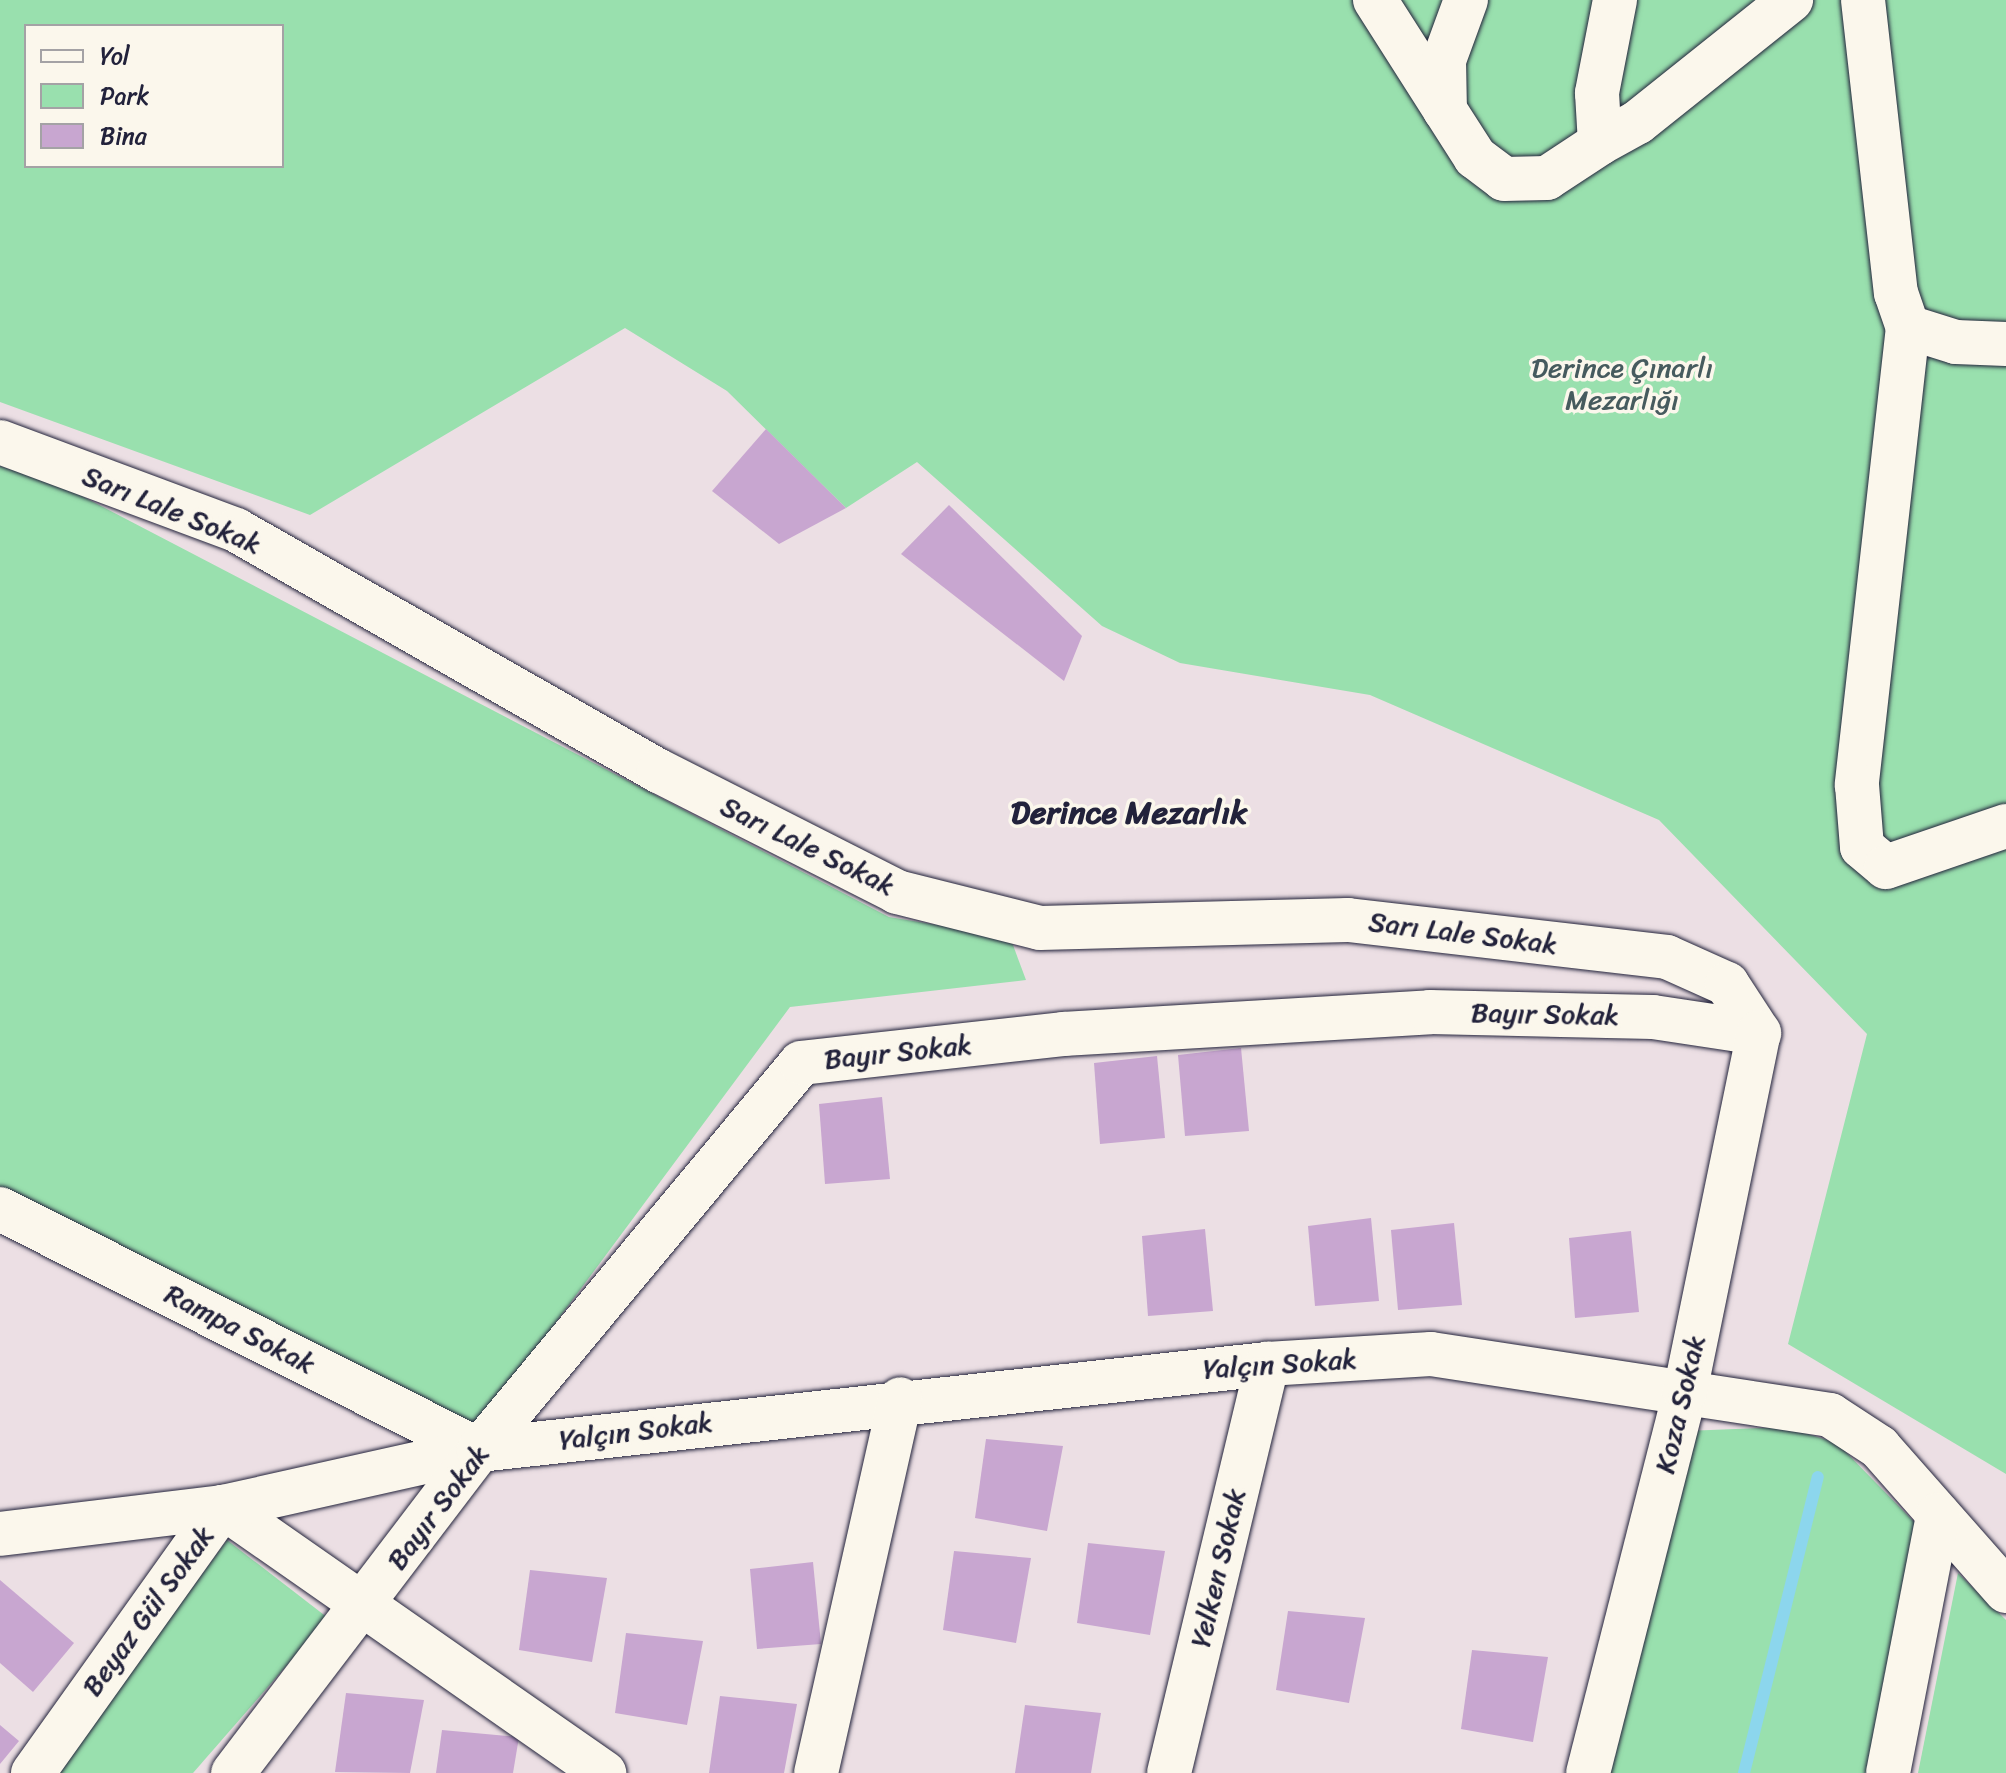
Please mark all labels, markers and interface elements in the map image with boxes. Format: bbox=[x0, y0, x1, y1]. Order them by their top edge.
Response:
legend bbox=[24, 24, 284, 168]
text: Yol bbox=[100, 35, 130, 77]
text: Park bbox=[100, 75, 149, 117]
text: Bina bbox=[100, 115, 147, 157]
park label: Derince Çınarlı Mezarlığı bbox=[1531, 351, 1713, 417]
street label: Sarı Lale Sokak bbox=[77, 459, 267, 561]
street label: Sarı Lale Sokak bbox=[715, 789, 901, 903]
district label: Derince Mezarlık bbox=[1011, 794, 1247, 832]
street label: Sarı Lale Sokak bbox=[1366, 905, 1560, 961]
street label: Bayır Sokak bbox=[1471, 996, 1619, 1032]
street label: Bayır Sokak bbox=[822, 1028, 974, 1076]
street label: Rampa Sokak bbox=[159, 1277, 321, 1381]
street label: Koza Sokak bbox=[1648, 1331, 1712, 1477]
street label: Yalçın Sokak bbox=[1202, 1342, 1358, 1386]
street label: Yalçın Sokak bbox=[557, 1405, 715, 1457]
street label: Bayır Sokak bbox=[380, 1438, 496, 1576]
street label: Yelken Sokak bbox=[1183, 1485, 1253, 1651]
street label: Beyaz Gül Sokak bbox=[74, 1518, 222, 1704]

